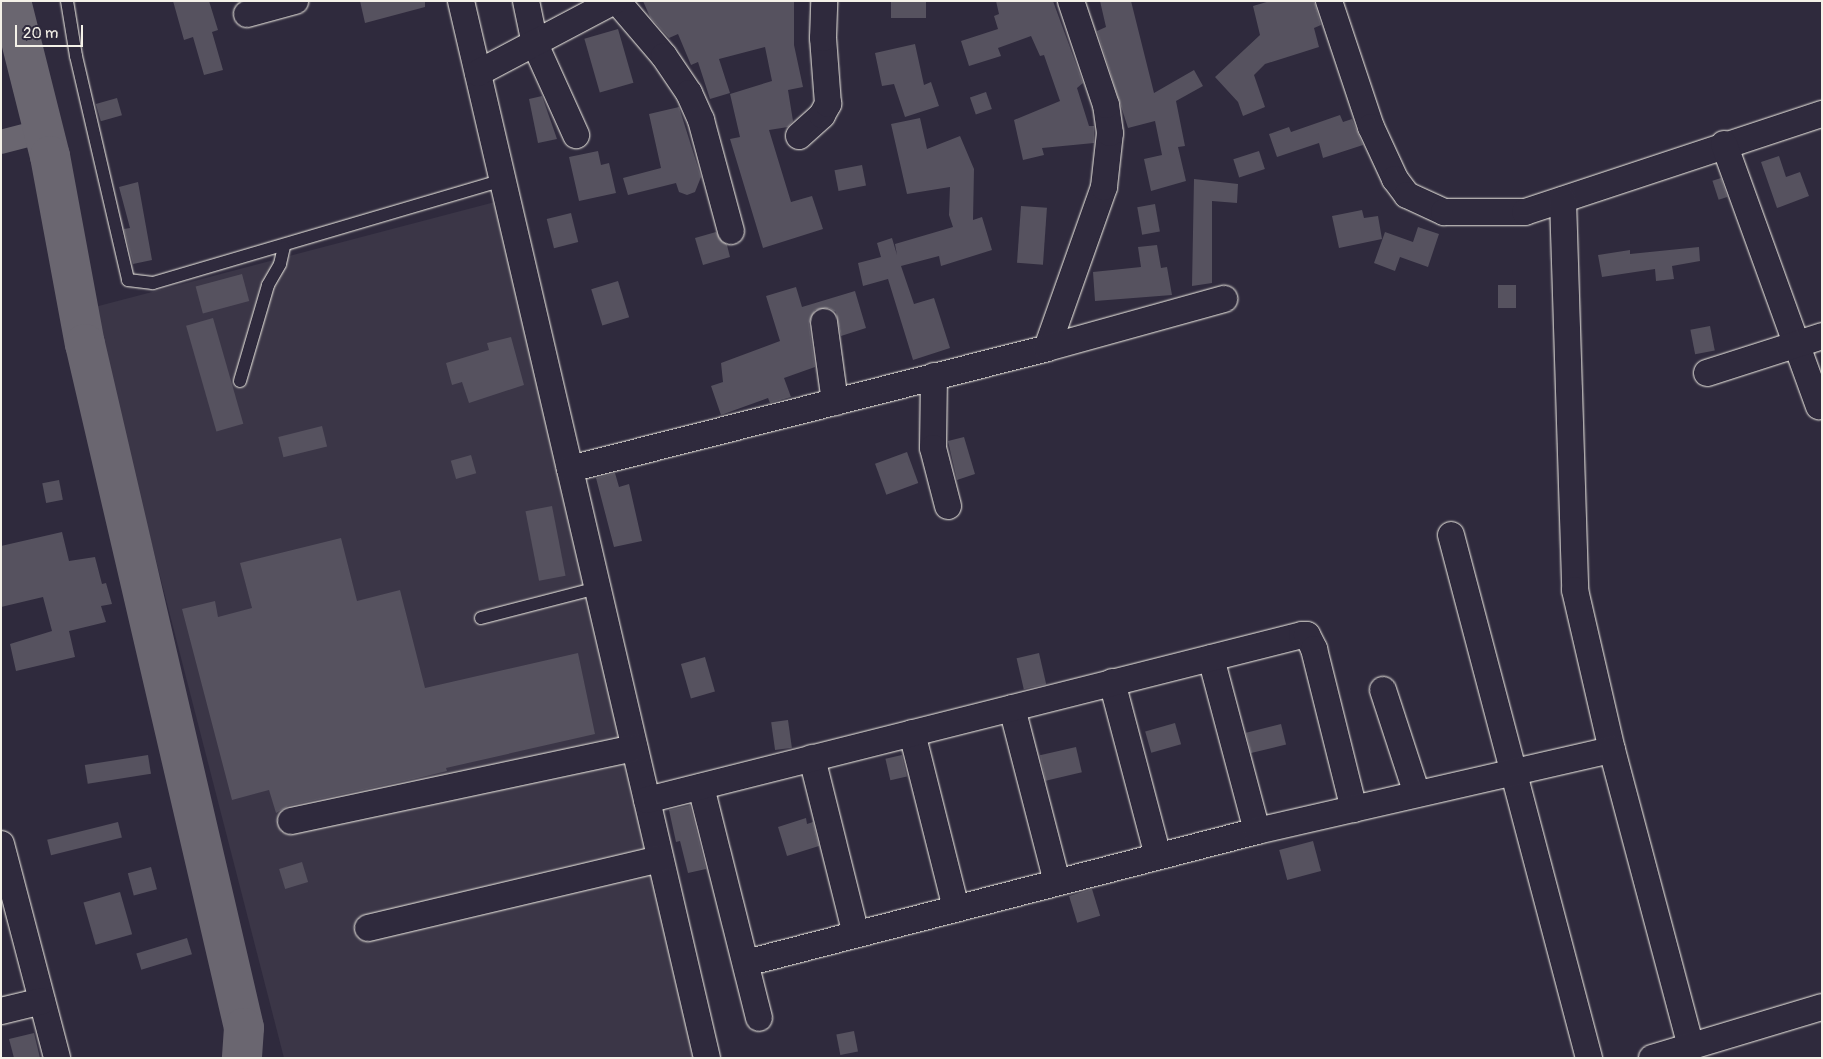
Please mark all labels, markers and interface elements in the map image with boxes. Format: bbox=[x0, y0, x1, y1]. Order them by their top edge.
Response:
scale bar bbox=[18, 15, 85, 47]
text: 20 m bbox=[23, 24, 58, 43]

